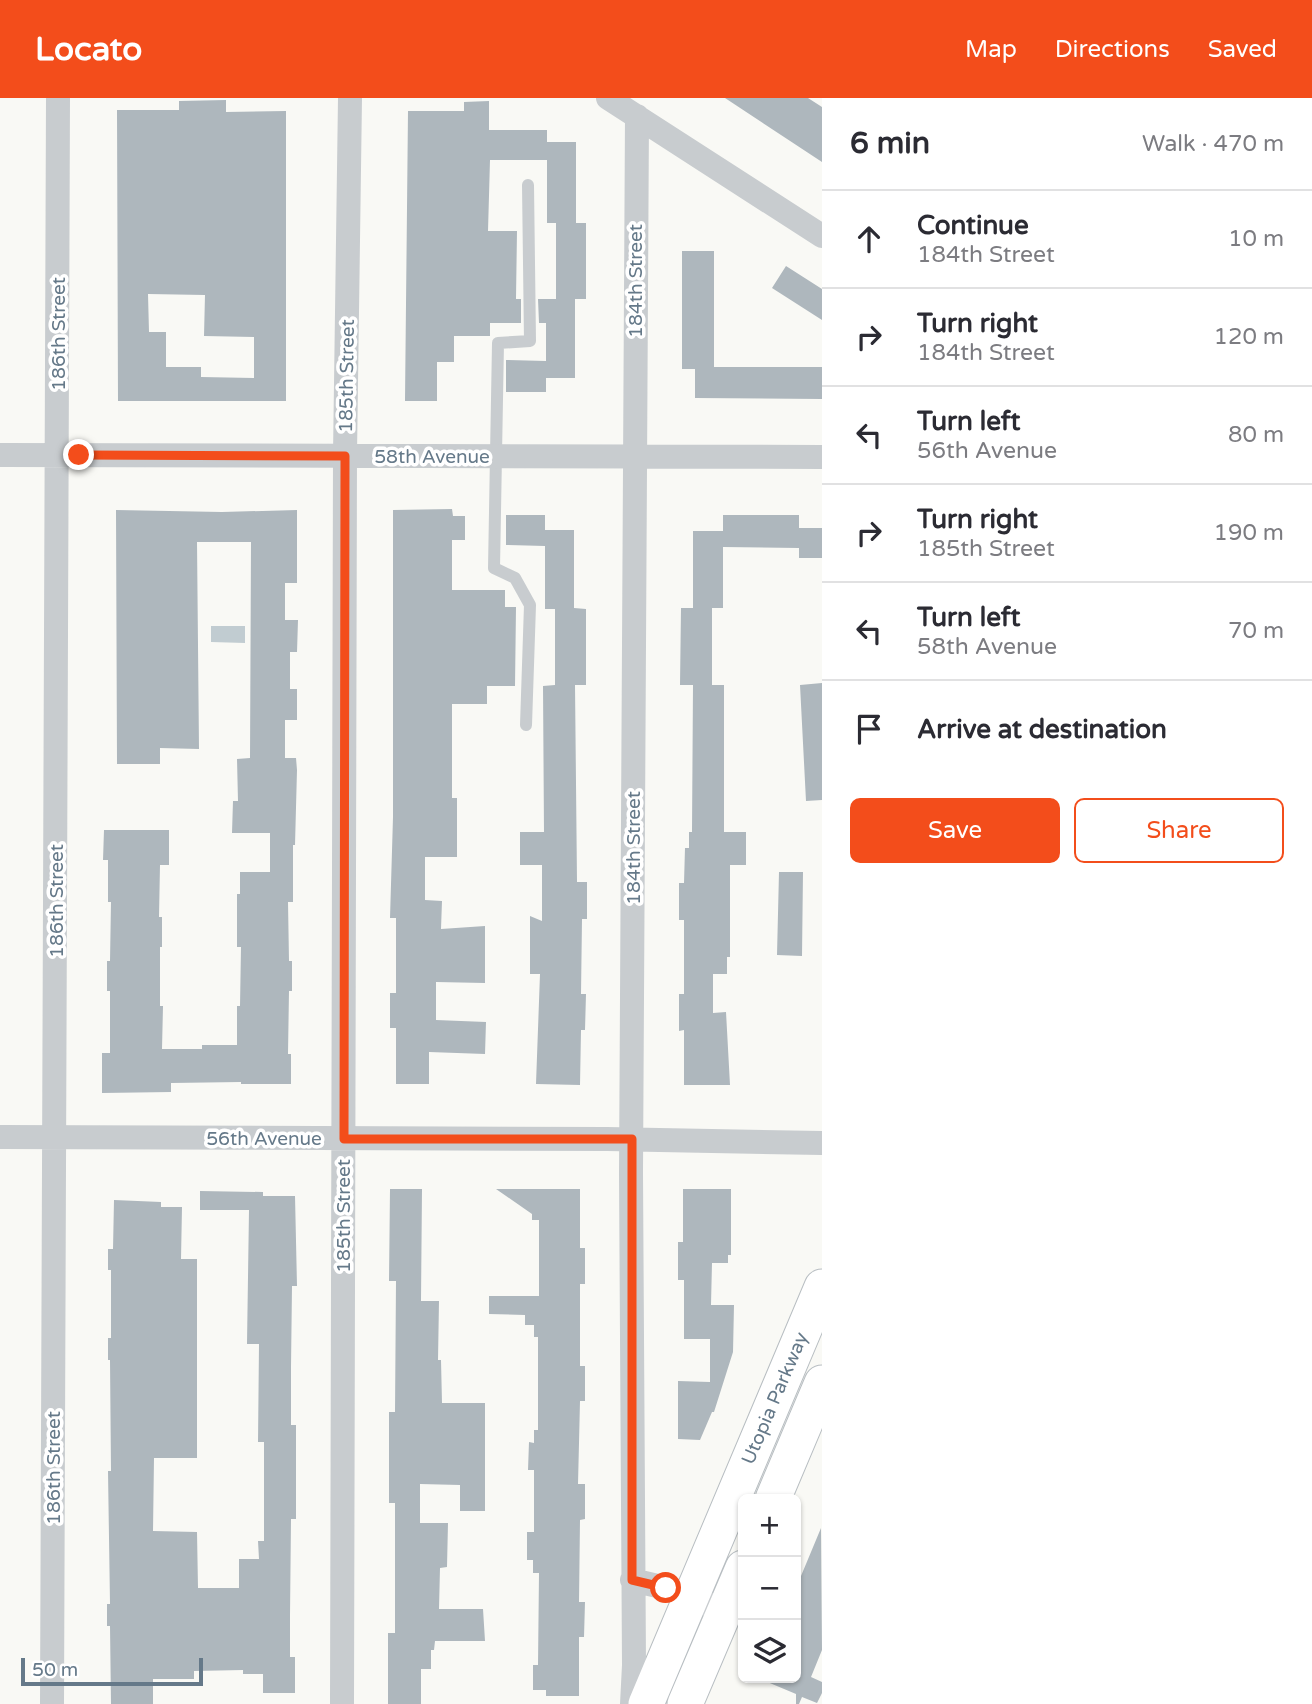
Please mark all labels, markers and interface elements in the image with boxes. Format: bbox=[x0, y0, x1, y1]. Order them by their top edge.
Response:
text: Locato bbox=[35, 30, 142, 69]
text: Map bbox=[965, 35, 1017, 64]
text: Directions bbox=[1055, 35, 1170, 64]
text: Saved bbox=[1208, 35, 1277, 64]
text: 6 min bbox=[850, 125, 930, 162]
text: Walk · 470 m bbox=[1142, 130, 1284, 158]
text: Continue bbox=[917, 210, 1029, 241]
icon: ahead bbox=[850, 220, 888, 258]
street label: 184th Street bbox=[625, 224, 647, 338]
text: 10 m bbox=[1228, 225, 1284, 253]
text: 184th Street bbox=[917, 241, 1055, 269]
street label: 186th Street bbox=[48, 277, 70, 391]
text: Turn right bbox=[917, 308, 1038, 339]
icon: right bbox=[850, 318, 888, 356]
street label: 185th Street bbox=[335, 319, 359, 433]
text: 120 m bbox=[1214, 323, 1284, 351]
text: 184th Street bbox=[917, 339, 1055, 367]
text: Turn left bbox=[917, 406, 1020, 437]
icon: left bbox=[850, 416, 888, 454]
text: 80 m bbox=[1228, 421, 1284, 449]
text: 56th Avenue bbox=[917, 437, 1057, 465]
route end bbox=[63, 439, 94, 470]
street label: 58th Avenue bbox=[374, 446, 490, 468]
text: Turn right bbox=[917, 504, 1038, 535]
icon: right bbox=[850, 514, 888, 552]
text: 190 m bbox=[1214, 519, 1284, 547]
text: 185th Street bbox=[917, 535, 1055, 563]
text: Turn left bbox=[917, 602, 1020, 633]
icon: left bbox=[850, 612, 888, 650]
text: 70 m bbox=[1228, 617, 1284, 645]
text: 58th Avenue bbox=[917, 633, 1057, 661]
icon: arrive bbox=[850, 710, 888, 748]
text: Arrive at destination bbox=[917, 714, 1167, 745]
street label: 184th Street bbox=[623, 791, 645, 905]
button: Save bbox=[850, 798, 1060, 863]
button: Share bbox=[1074, 798, 1284, 863]
street label: 186th Street bbox=[46, 844, 68, 958]
street label: 56th Avenue bbox=[206, 1128, 322, 1150]
street label: 185th Street bbox=[333, 1159, 355, 1273]
street label: Utopia Parkway bbox=[737, 1329, 813, 1468]
street label: 186th Street bbox=[43, 1411, 65, 1525]
map controls bbox=[738, 1494, 801, 1683]
button: + bbox=[738, 1494, 801, 1557]
button: − bbox=[738, 1557, 801, 1620]
route start bbox=[650, 1572, 681, 1603]
button: layers bbox=[738, 1620, 801, 1683]
scale bar bbox=[21, 1655, 203, 1687]
text: 50 m bbox=[32, 1659, 78, 1681]

